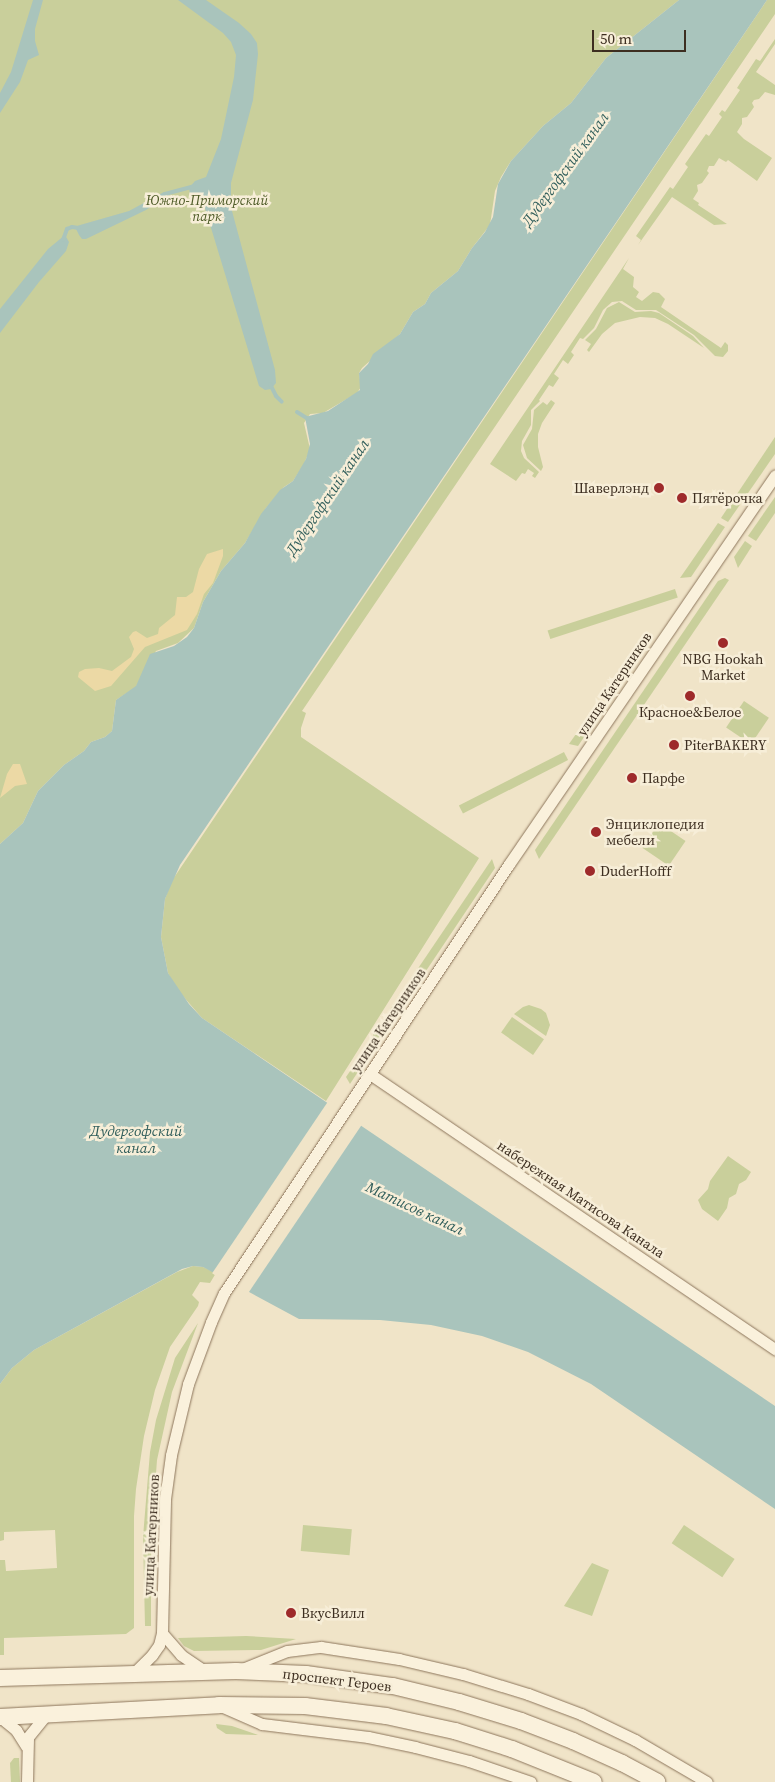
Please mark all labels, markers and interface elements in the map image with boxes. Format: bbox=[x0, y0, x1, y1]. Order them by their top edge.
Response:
scale bar bbox=[595, 20, 689, 52]
text: 50 m bbox=[600, 28, 632, 49]
water label: Дудергофский канал bbox=[518, 109, 612, 229]
park label: Южно-Приморский парк bbox=[146, 192, 268, 224]
water label: Дудергофский канал bbox=[281, 436, 373, 558]
place label: Шаверлэнд bbox=[574, 480, 649, 496]
marker: Шаверлэнд bbox=[653, 482, 665, 494]
place label: Пятёрочка bbox=[692, 490, 763, 506]
marker: Пятёрочка bbox=[676, 492, 688, 504]
street label: улица Катерников bbox=[573, 629, 655, 739]
marker: NBG Hookah Market bbox=[717, 637, 729, 649]
place label: NBG Hookah Market bbox=[683, 651, 763, 684]
marker: Красное&Белое bbox=[684, 690, 696, 702]
place label: Красное&Белое bbox=[639, 704, 741, 720]
place label: PiterBAKERY bbox=[684, 737, 766, 753]
marker: PiterBAKERY bbox=[668, 739, 680, 751]
place label: Парфе bbox=[642, 770, 685, 786]
marker: Парфе bbox=[626, 772, 638, 784]
place label: Энциклопедия мебели bbox=[606, 816, 704, 849]
marker: Энциклопедия мебели bbox=[590, 826, 602, 838]
place label: DuderHofff bbox=[600, 863, 671, 879]
marker: DuderHofff bbox=[584, 865, 596, 877]
street label: улица Катерников bbox=[347, 965, 429, 1075]
water label: Дудергофский канал bbox=[90, 1121, 182, 1156]
street label: набережная Матисова Канала bbox=[494, 1137, 668, 1261]
water label: Матисов канал bbox=[363, 1177, 467, 1239]
street label: улица Катерников bbox=[139, 1474, 163, 1596]
place label: ВкусВилл bbox=[301, 1605, 365, 1621]
marker: ВкусВилл bbox=[285, 1607, 297, 1619]
street label: проспект Героев bbox=[282, 1665, 392, 1695]

